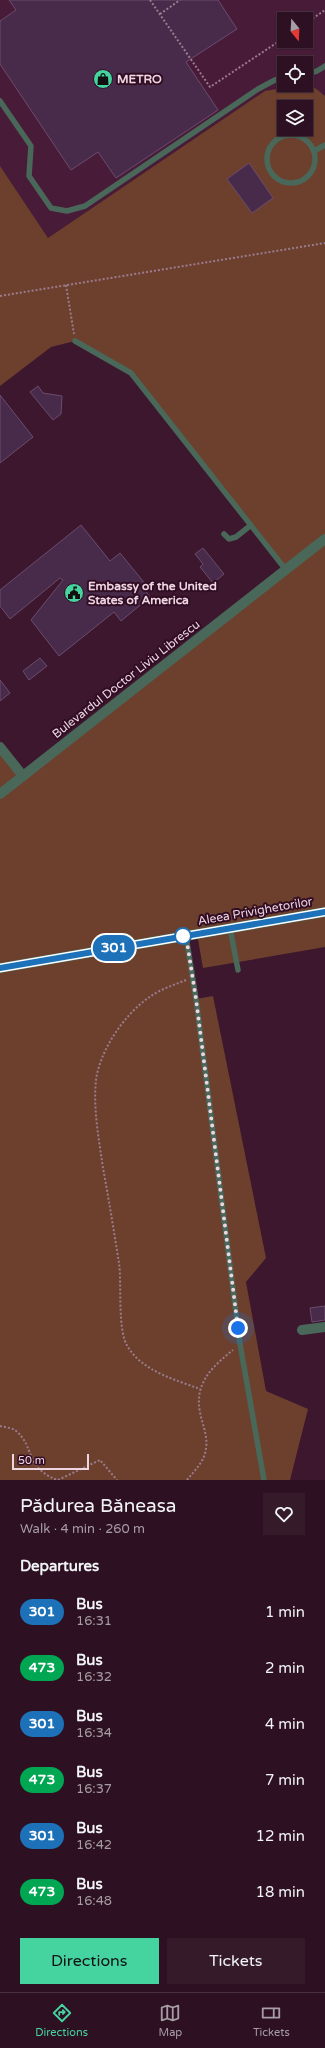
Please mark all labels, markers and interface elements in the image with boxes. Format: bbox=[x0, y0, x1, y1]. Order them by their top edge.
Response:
north arrow bbox=[277, 12, 313, 48]
map controls bbox=[277, 12, 313, 136]
button: locate bbox=[277, 56, 313, 92]
shop icon: METRO bbox=[92, 68, 114, 90]
place label: METRO bbox=[117, 72, 162, 86]
button: layers bbox=[277, 100, 313, 136]
place label: Embassy of the United States of America bbox=[88, 579, 217, 607]
public building icon: Embassy of the United States of America bbox=[63, 582, 85, 604]
street label: Bulevardul Doctor Liviu Librescu bbox=[49, 617, 203, 741]
street label: Aleea Privighetorilor bbox=[197, 894, 314, 928]
unlabelled marker bbox=[174, 927, 192, 945]
line badge: 301 bbox=[91, 935, 137, 961]
text: 301 bbox=[101, 939, 127, 956]
your location bbox=[228, 1318, 248, 1338]
scale bar bbox=[12, 1452, 89, 1471]
text: 50 m bbox=[18, 1454, 45, 1467]
button: heart bbox=[263, 1493, 305, 1535]
text: Pădurea Băneasa bbox=[20, 1495, 177, 1517]
text: Walk · 4 min · 260 m bbox=[20, 1521, 145, 1537]
text: Departures bbox=[20, 1557, 99, 1575]
text: Bus bbox=[76, 1595, 103, 1613]
text: 301 bbox=[29, 1603, 55, 1620]
text: 1 min bbox=[265, 1603, 305, 1621]
text: 16:31 bbox=[76, 1613, 112, 1629]
text: Bus bbox=[76, 1651, 103, 1669]
text: 473 bbox=[29, 1659, 55, 1676]
text: 2 min bbox=[265, 1659, 305, 1677]
text: 16:32 bbox=[76, 1669, 112, 1685]
text: Bus bbox=[76, 1707, 103, 1725]
text: 301 bbox=[29, 1715, 55, 1732]
text: 4 min bbox=[265, 1715, 305, 1733]
text: 16:34 bbox=[76, 1725, 112, 1741]
text: Bus bbox=[76, 1763, 103, 1781]
text: 473 bbox=[29, 1771, 55, 1788]
text: 7 min bbox=[265, 1771, 305, 1789]
text: 16:37 bbox=[76, 1781, 112, 1797]
text: Bus bbox=[76, 1819, 103, 1837]
text: 301 bbox=[29, 1827, 55, 1844]
text: 12 min bbox=[256, 1827, 305, 1845]
text: 16:42 bbox=[76, 1837, 112, 1853]
text: Bus bbox=[76, 1875, 103, 1893]
text: 473 bbox=[29, 1883, 55, 1900]
text: 18 min bbox=[256, 1883, 305, 1901]
text: 16:48 bbox=[76, 1893, 112, 1909]
button: Directions bbox=[20, 1938, 159, 1984]
button: Tickets bbox=[167, 1938, 305, 1984]
tab: Directions bbox=[35, 2002, 88, 2039]
tab: Map bbox=[159, 2002, 182, 2039]
tab: Tickets bbox=[253, 2002, 290, 2039]

